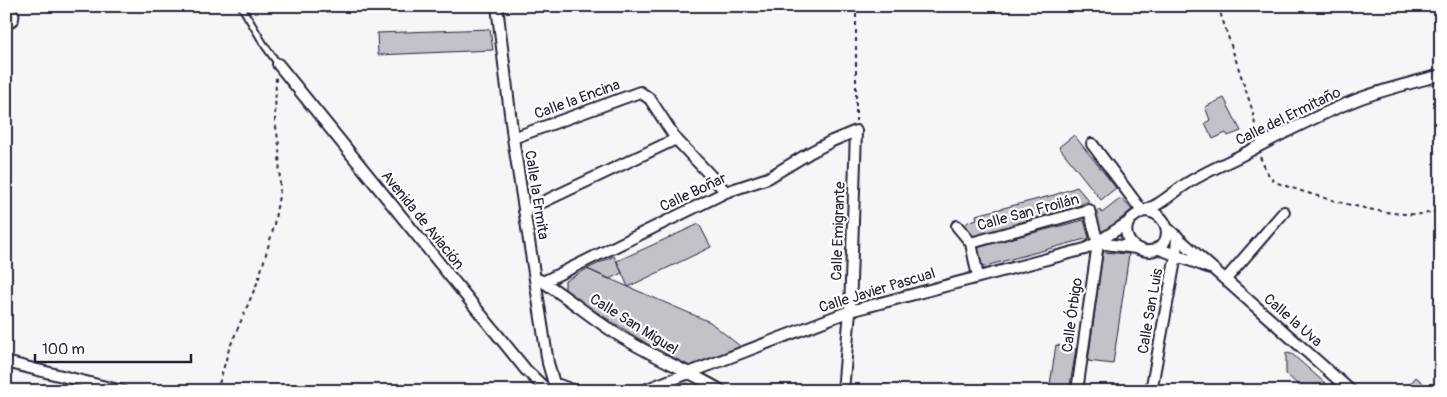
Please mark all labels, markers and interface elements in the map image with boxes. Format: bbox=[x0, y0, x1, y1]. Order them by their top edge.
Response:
street label: Calle la Encina bbox=[532, 75, 623, 124]
street label: Calle del Ermitaño bbox=[1233, 83, 1344, 150]
street label: Calle la Ermita bbox=[520, 149, 553, 241]
street label: Avenida de Aviación bbox=[377, 167, 468, 274]
street label: Calle Boñar bbox=[657, 168, 730, 216]
street label: Calle Emigrante bbox=[827, 181, 850, 281]
street label: Calle San Froilán bbox=[975, 190, 1081, 235]
street label: Calle Javier Pascual bbox=[817, 264, 938, 317]
street label: Calle San Luis bbox=[1134, 267, 1167, 355]
street label: Calle Órbigo bbox=[1058, 277, 1087, 354]
street label: Calle San Miguel bbox=[586, 290, 681, 359]
street label: Calle la Uva bbox=[1259, 290, 1326, 351]
scale bar bbox=[35, 332, 191, 364]
text: 100 m bbox=[42, 340, 85, 359]

